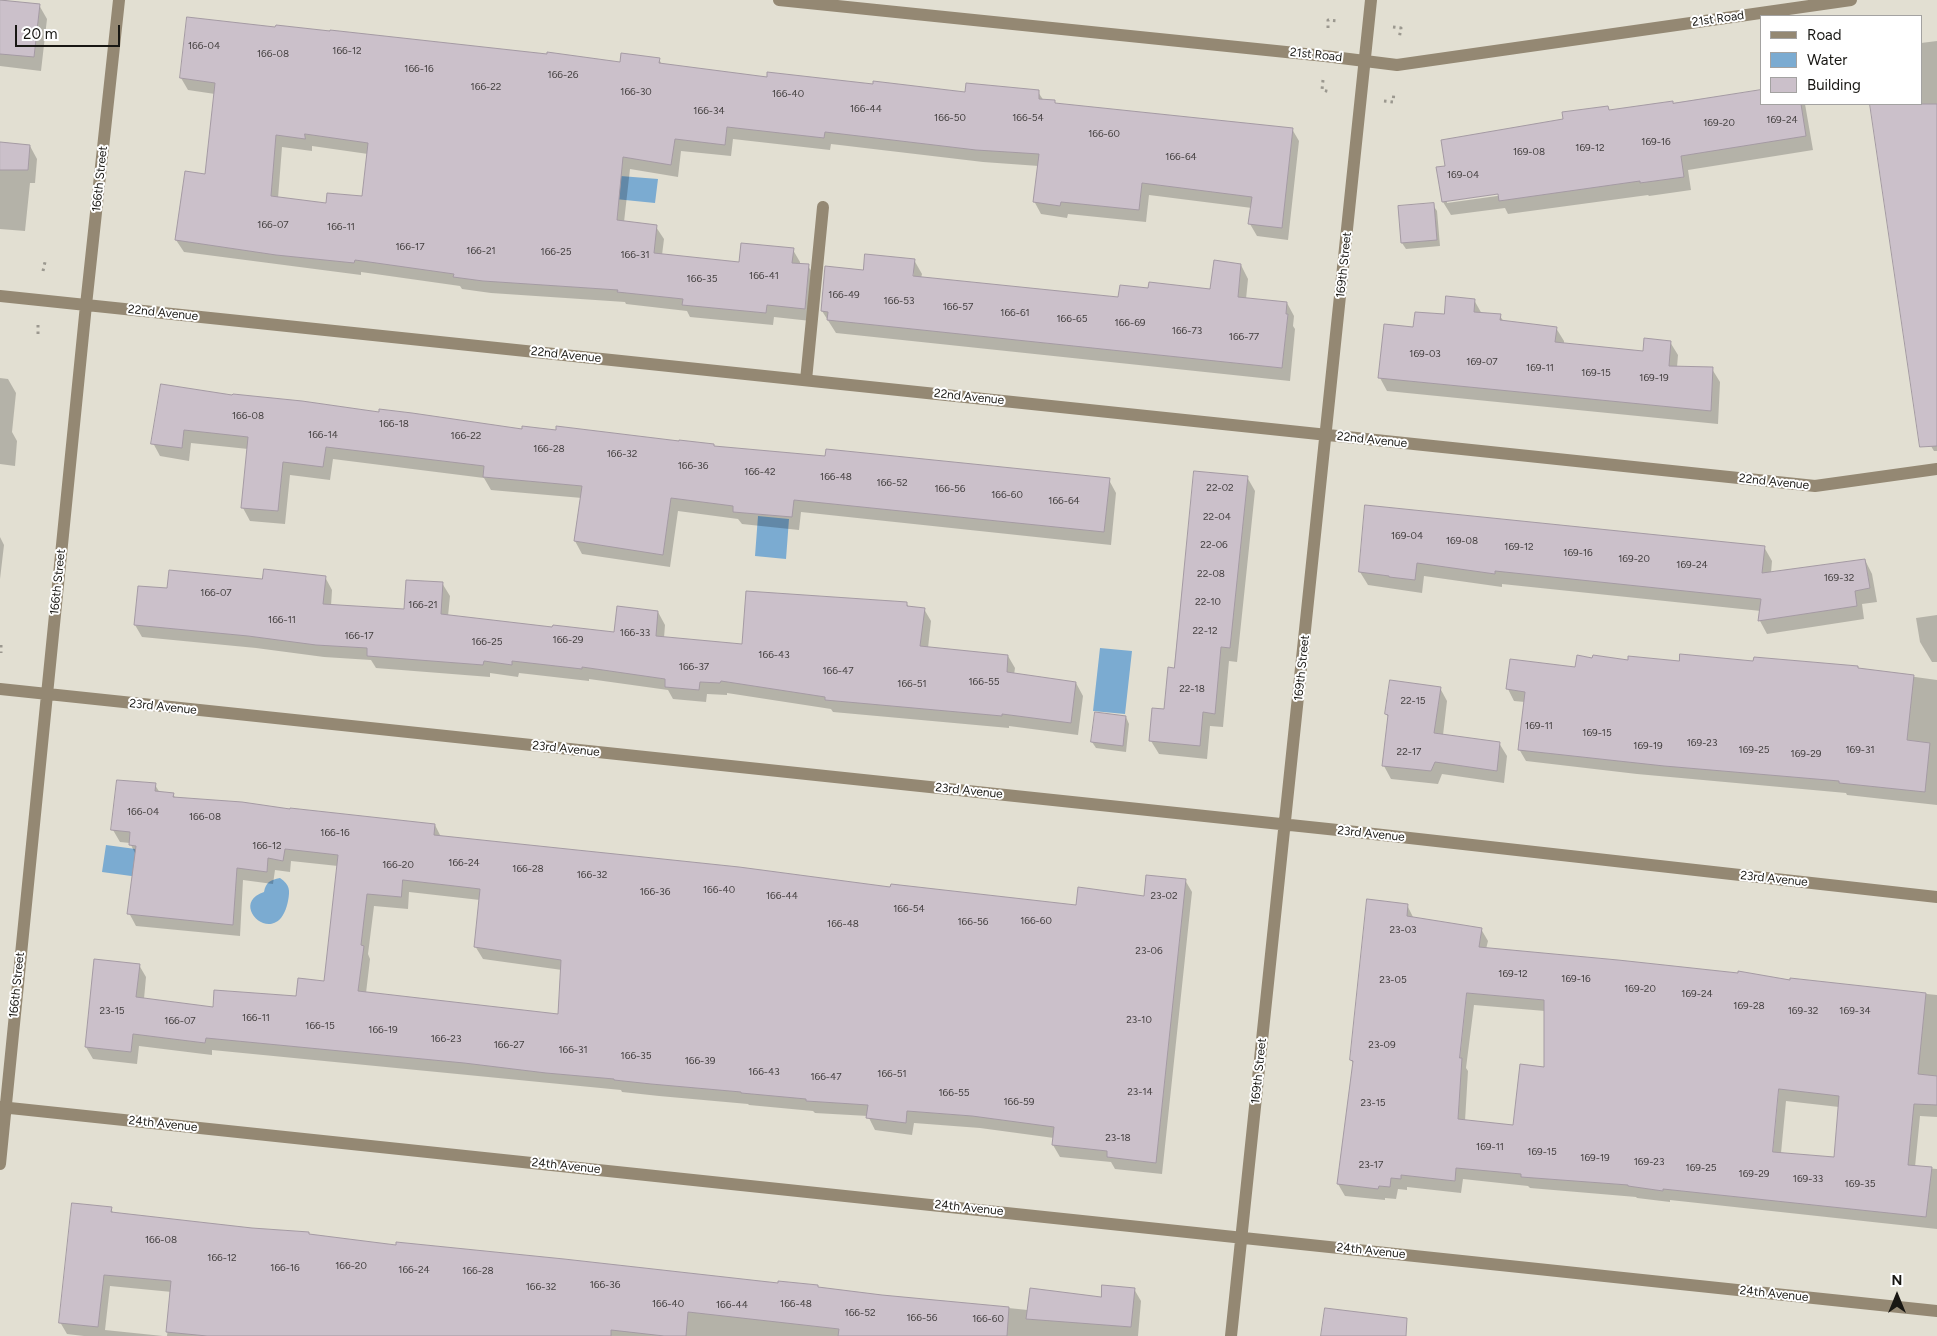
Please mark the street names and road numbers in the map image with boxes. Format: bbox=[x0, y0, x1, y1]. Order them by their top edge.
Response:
street label: 21st Road bbox=[1691, 8, 1745, 30]
street label: 21st Road bbox=[1289, 45, 1343, 65]
street label: 166th Street bbox=[89, 145, 111, 213]
street label: 169th Street bbox=[1333, 231, 1355, 299]
street label: 22nd Avenue bbox=[127, 302, 199, 324]
street label: 22nd Avenue bbox=[530, 344, 602, 366]
street label: 22nd Avenue bbox=[933, 386, 1005, 408]
street label: 22nd Avenue bbox=[1336, 429, 1408, 451]
street label: 22nd Avenue bbox=[1738, 471, 1810, 493]
street label: 166th Street bbox=[47, 548, 69, 616]
street label: 169th Street bbox=[1291, 634, 1313, 702]
street label: 23rd Avenue bbox=[128, 696, 198, 718]
street label: 23rd Avenue bbox=[531, 738, 601, 760]
street label: 23rd Avenue bbox=[934, 780, 1004, 802]
street label: 23rd Avenue bbox=[1336, 823, 1406, 845]
street label: 23rd Avenue bbox=[1739, 868, 1809, 890]
street label: 166th Street bbox=[6, 951, 28, 1019]
street label: 169th Street bbox=[1248, 1037, 1270, 1105]
street label: 24th Avenue bbox=[128, 1113, 198, 1135]
street label: 24th Avenue bbox=[531, 1155, 601, 1177]
street label: 24th Avenue bbox=[934, 1197, 1004, 1219]
street label: 24th Avenue bbox=[1336, 1240, 1406, 1262]
street label: 24th Avenue bbox=[1739, 1283, 1809, 1305]

